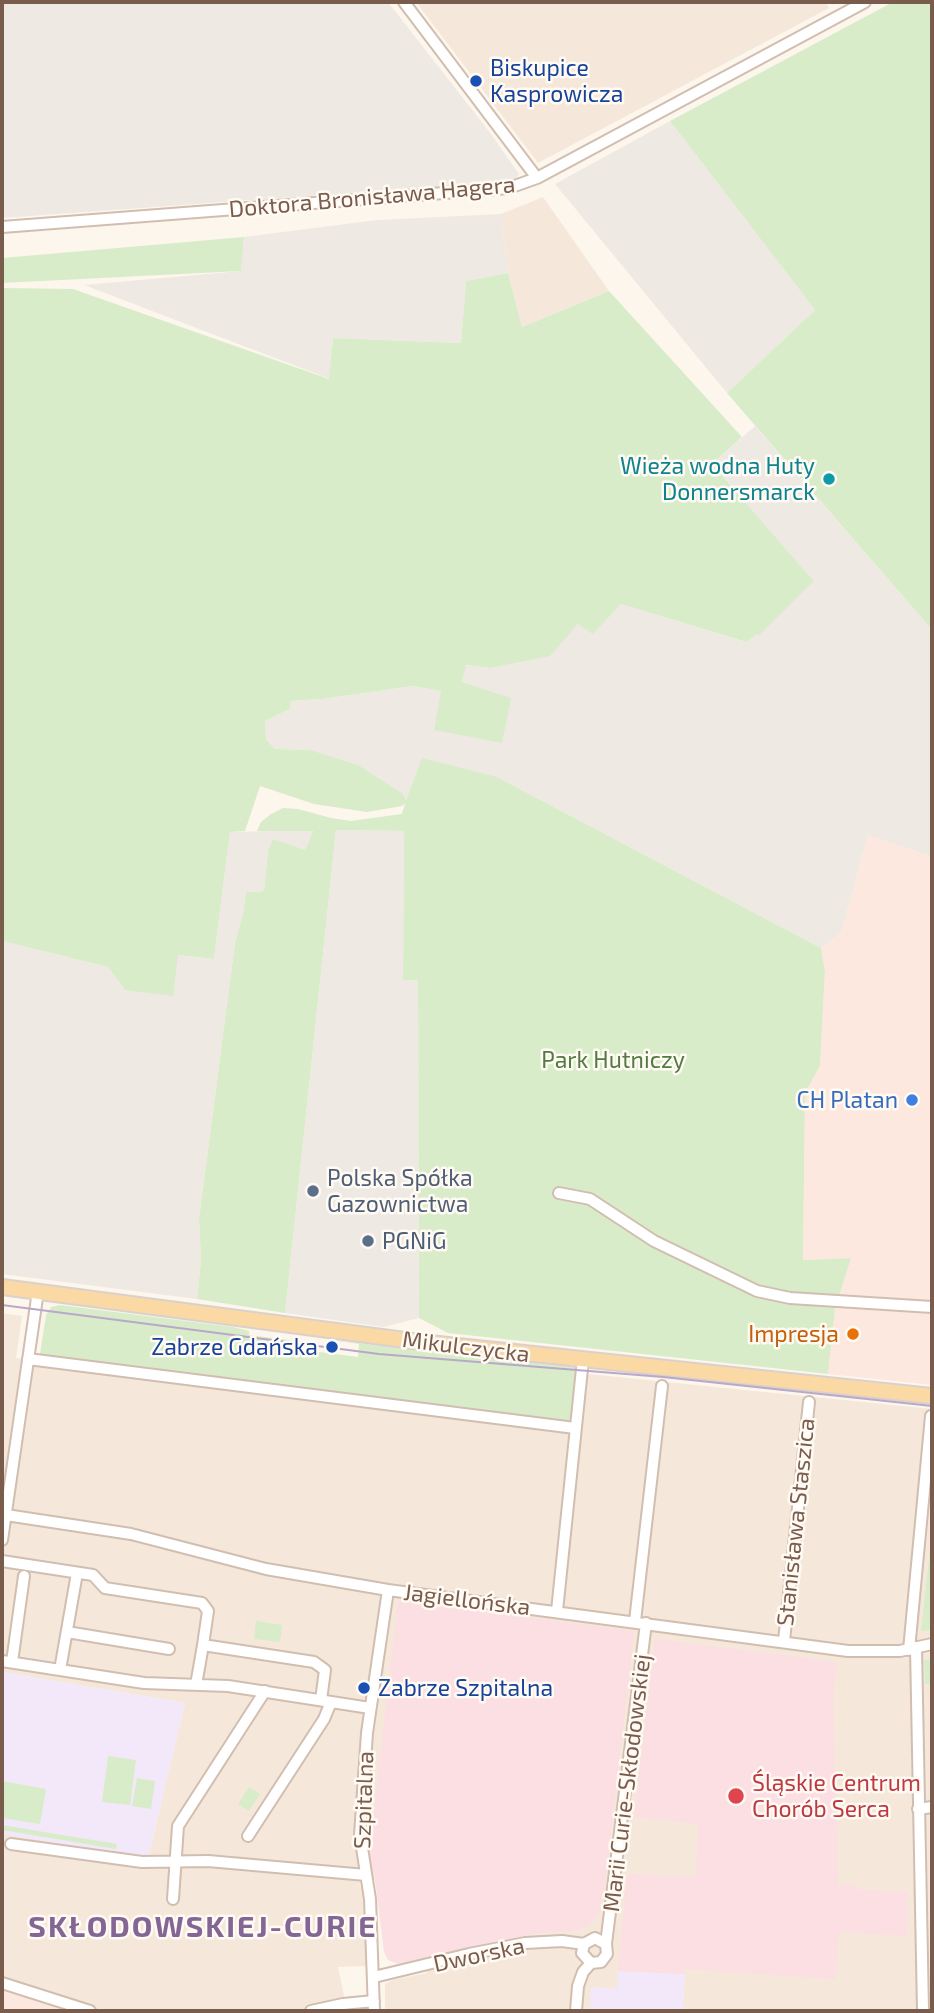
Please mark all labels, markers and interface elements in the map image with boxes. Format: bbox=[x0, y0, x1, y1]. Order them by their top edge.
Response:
place label: Biskupice Kasprowicza bbox=[490, 54, 623, 108]
marker: Biskupice Kasprowicza bbox=[468, 73, 484, 89]
street label: Doktora Bronisława Hagera bbox=[228, 171, 516, 223]
place label: Wieża wodna Huty Donnersmarck bbox=[620, 452, 815, 506]
marker: Wieża wodna Huty Donnersmarck bbox=[821, 471, 837, 487]
park label: Park Hutniczy bbox=[541, 1046, 685, 1074]
place label: CH Platan bbox=[797, 1086, 898, 1114]
marker: CH Platan bbox=[904, 1092, 920, 1108]
place label: Polska Spółka Gazownictwa bbox=[327, 1164, 473, 1218]
marker: Polska Spółka Gazownictwa bbox=[305, 1183, 321, 1199]
place label: PGNiG bbox=[382, 1227, 446, 1255]
marker: PGNiG bbox=[360, 1233, 376, 1249]
place label: Impresja bbox=[748, 1320, 839, 1348]
street label: Mikulczycka bbox=[401, 1325, 531, 1369]
marker: Impresja bbox=[845, 1326, 861, 1342]
place label: Zabrze Gdańska bbox=[151, 1333, 318, 1361]
marker: Zabrze Gdańska bbox=[324, 1339, 340, 1355]
street label: Stanisława Staszica bbox=[771, 1417, 821, 1627]
street label: Jagiellońska bbox=[402, 1579, 532, 1621]
street label: Marii Curie-Skłodowskiej bbox=[597, 1652, 657, 1914]
place label: Zabrze Szpitalna bbox=[378, 1674, 553, 1702]
marker: Zabrze Szpitalna bbox=[356, 1680, 372, 1696]
street label: Szpitalna bbox=[349, 1751, 379, 1849]
place label: Śląskie Centrum Chorób Serca bbox=[752, 1769, 921, 1823]
marker: Śląskie Centrum Chorób Serca bbox=[726, 1786, 746, 1806]
district label: SKŁODOWSKIEJ-CURIE bbox=[31, 1909, 375, 1945]
street label: Dworska bbox=[431, 1932, 527, 1978]

